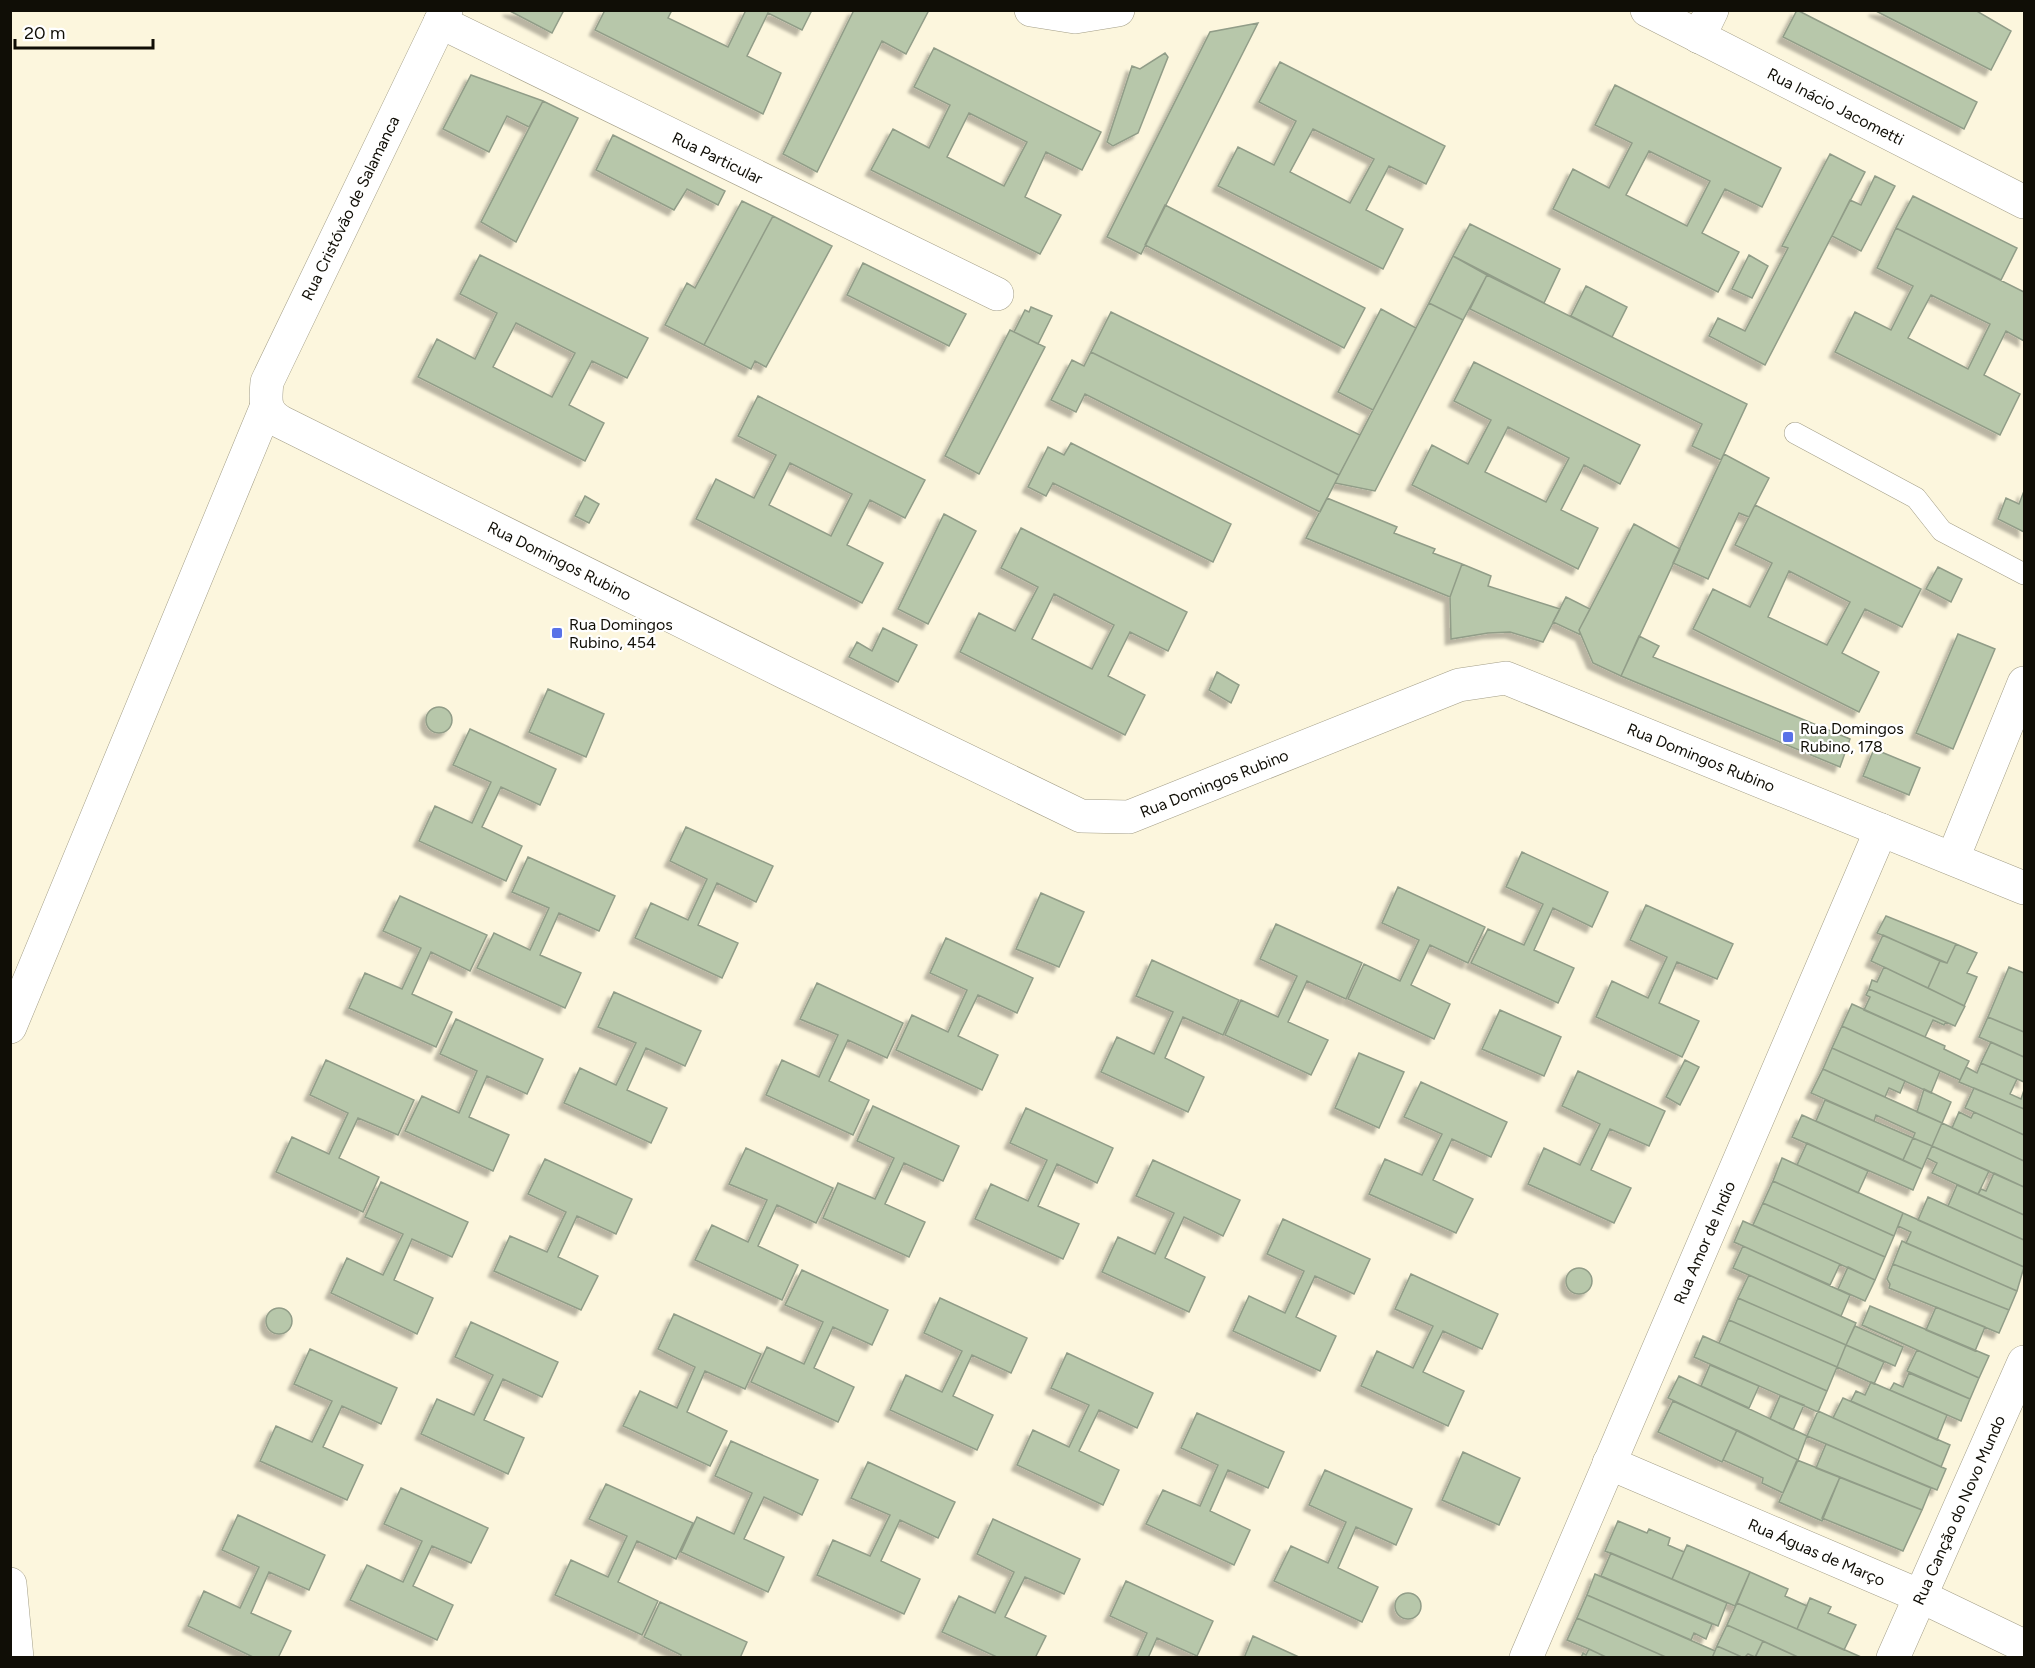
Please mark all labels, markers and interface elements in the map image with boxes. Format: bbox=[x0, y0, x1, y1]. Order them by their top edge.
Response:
scale bar bbox=[15, 12, 153, 50]
text: 20 m bbox=[24, 22, 65, 44]
street label: Rua Inácio Jacometti bbox=[1764, 64, 1907, 149]
street label: Rua Cristóvão de Salamanca bbox=[297, 113, 403, 304]
street label: Rua Particular bbox=[669, 128, 766, 188]
street label: Rua Domingos Rubino bbox=[485, 517, 635, 605]
place label: Rua Domingos Rubino, 454 bbox=[569, 615, 673, 652]
marker: Rua Domingos Rubino, 454 bbox=[550, 626, 564, 640]
street label: Rua Domingos Rubino bbox=[1624, 719, 1778, 796]
place label: Rua Domingos Rubino, 178 bbox=[1800, 719, 1904, 756]
marker: Rua Domingos Rubino, 178 bbox=[1781, 730, 1795, 744]
street label: Rua Domingos Rubino bbox=[1137, 745, 1291, 822]
street label: Rua Amor de Indio bbox=[1670, 1178, 1739, 1307]
street label: Rua Canção do Novo Mundo bbox=[1909, 1412, 2009, 1608]
street label: Rua Águas de Março bbox=[1745, 1515, 1888, 1590]

